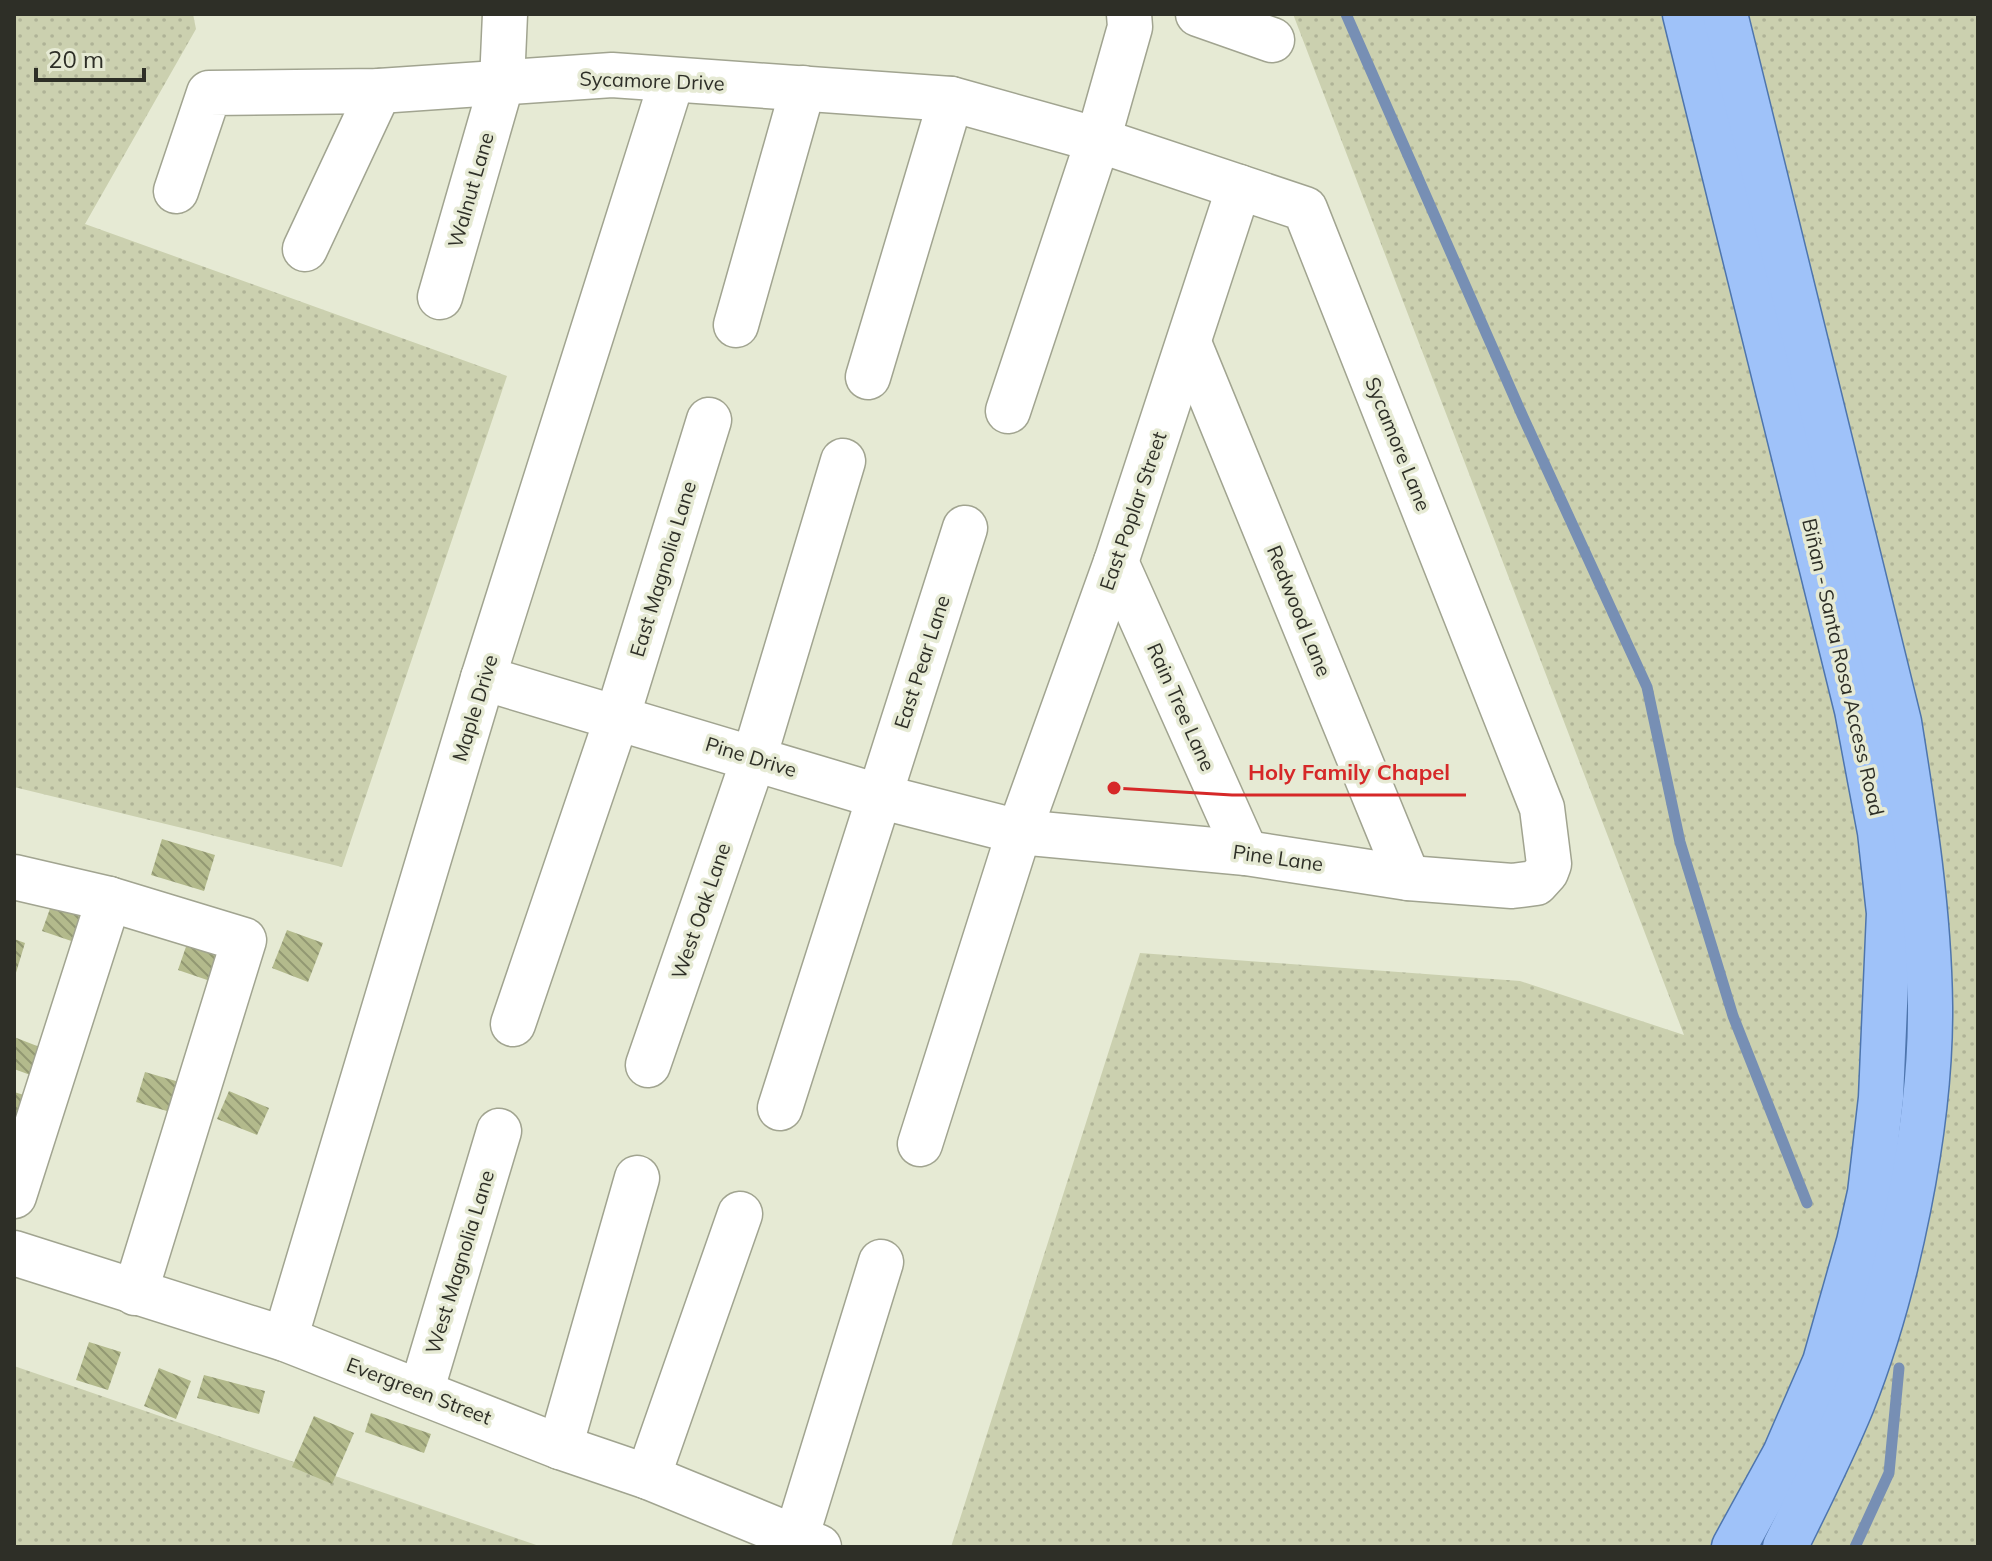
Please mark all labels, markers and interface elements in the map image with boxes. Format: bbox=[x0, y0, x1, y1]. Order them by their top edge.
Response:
scale bar bbox=[36, 32, 144, 82]
text: 20 m bbox=[48, 44, 104, 74]
street label: Sycamore Drive bbox=[579, 65, 725, 96]
street label: Walnut Lane bbox=[442, 129, 499, 250]
street label: Sycamore Lane bbox=[1360, 373, 1437, 514]
street label: East Poplar Street bbox=[1094, 428, 1171, 593]
street label: East Magnolia Lane bbox=[624, 478, 701, 660]
street label: Biñan - Santa Rosa Access Road bbox=[1797, 516, 1890, 818]
street label: Redwood Lane bbox=[1262, 542, 1337, 680]
street label: East Pear Lane bbox=[888, 592, 955, 732]
street label: Rain Tree Lane bbox=[1142, 639, 1221, 775]
street label: Maple Drive bbox=[446, 651, 503, 764]
street label: Pine Drive bbox=[703, 731, 800, 782]
callout: Holy Family Chapel bbox=[1232, 749, 1466, 795]
text: Holy Family Chapel bbox=[1248, 758, 1450, 786]
street label: West Oak Lane bbox=[666, 839, 736, 982]
street label: Pine Lane bbox=[1231, 839, 1325, 876]
street label: West Magnolia Lane bbox=[420, 1167, 499, 1357]
street label: Evergreen Street bbox=[343, 1351, 495, 1430]

